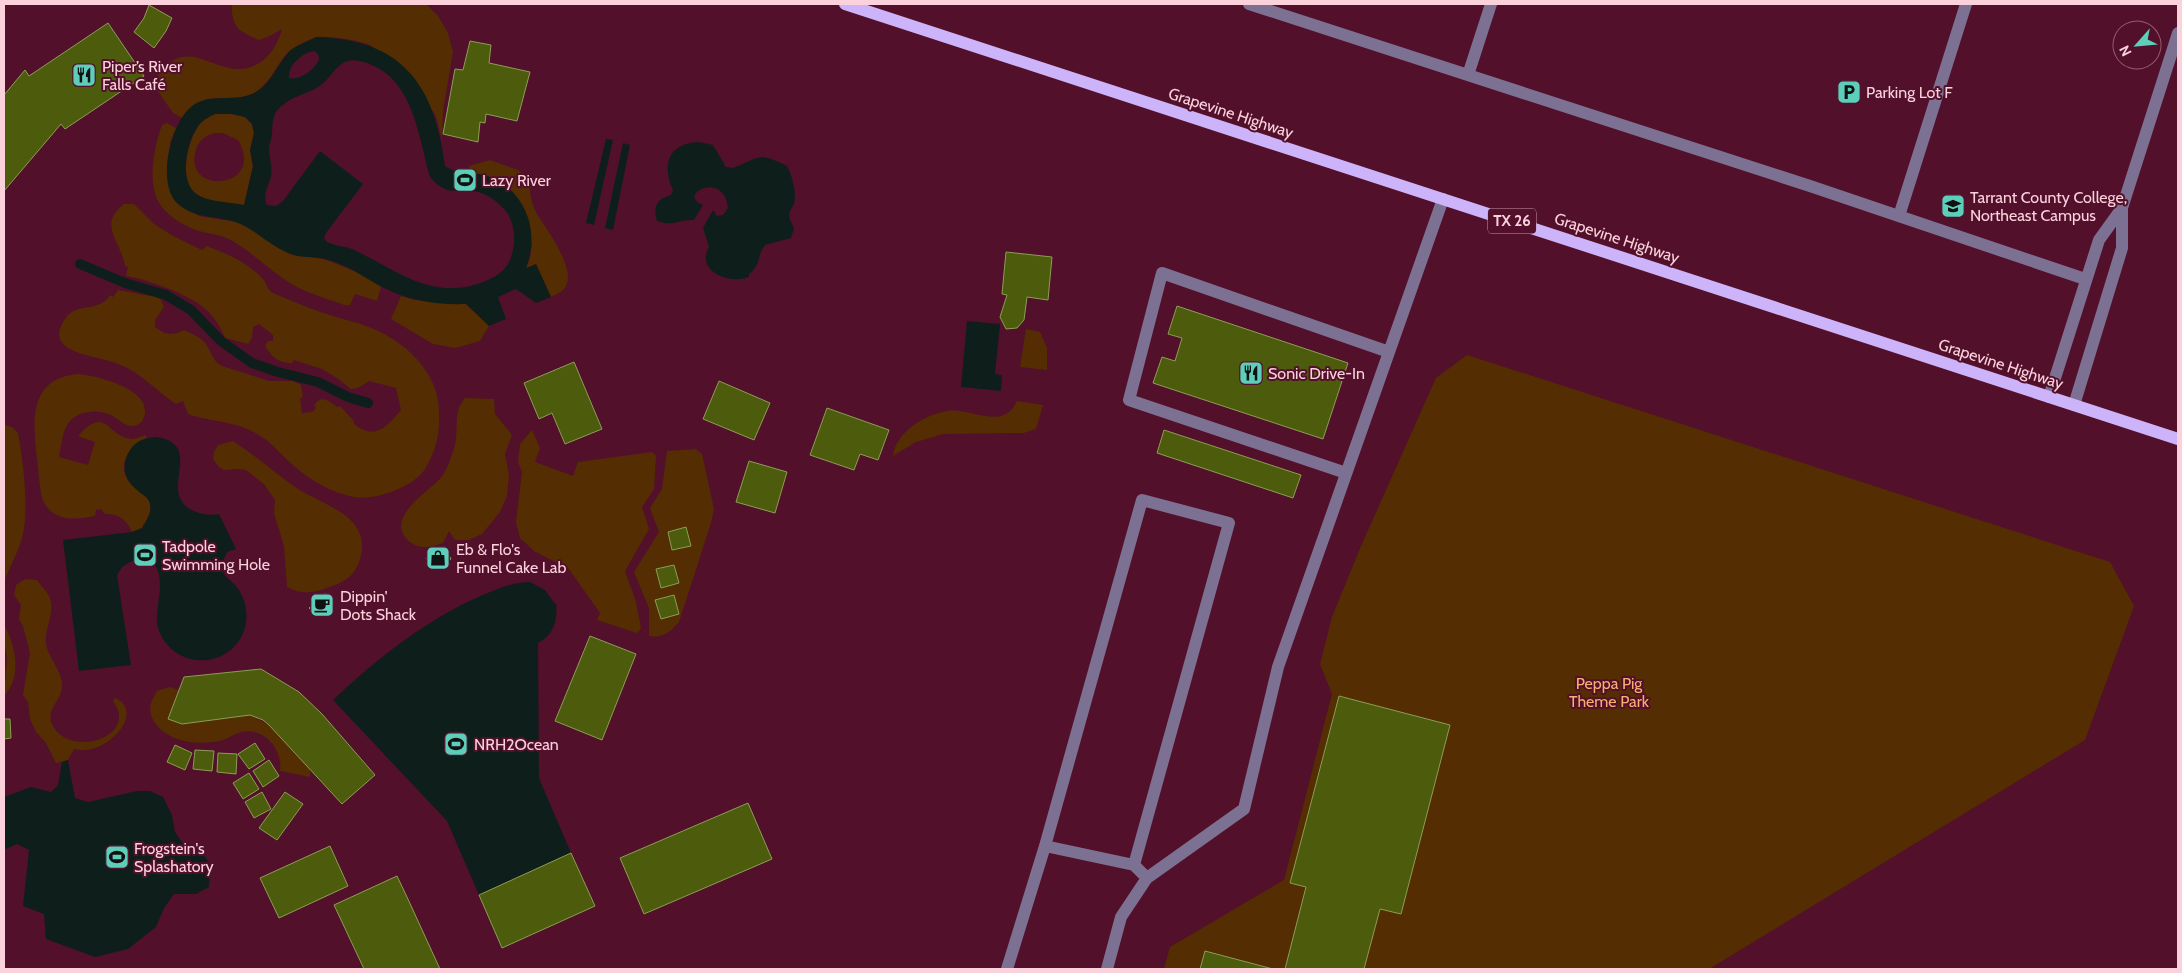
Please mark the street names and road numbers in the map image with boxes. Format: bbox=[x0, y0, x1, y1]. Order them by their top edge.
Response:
street label: Grapevine Highway bbox=[1166, 84, 1296, 142]
road number: TX 26 bbox=[1488, 208, 1536, 234]
street label: Grapevine Highway bbox=[1552, 209, 1682, 267]
street label: Grapevine Highway bbox=[1936, 335, 2066, 393]

